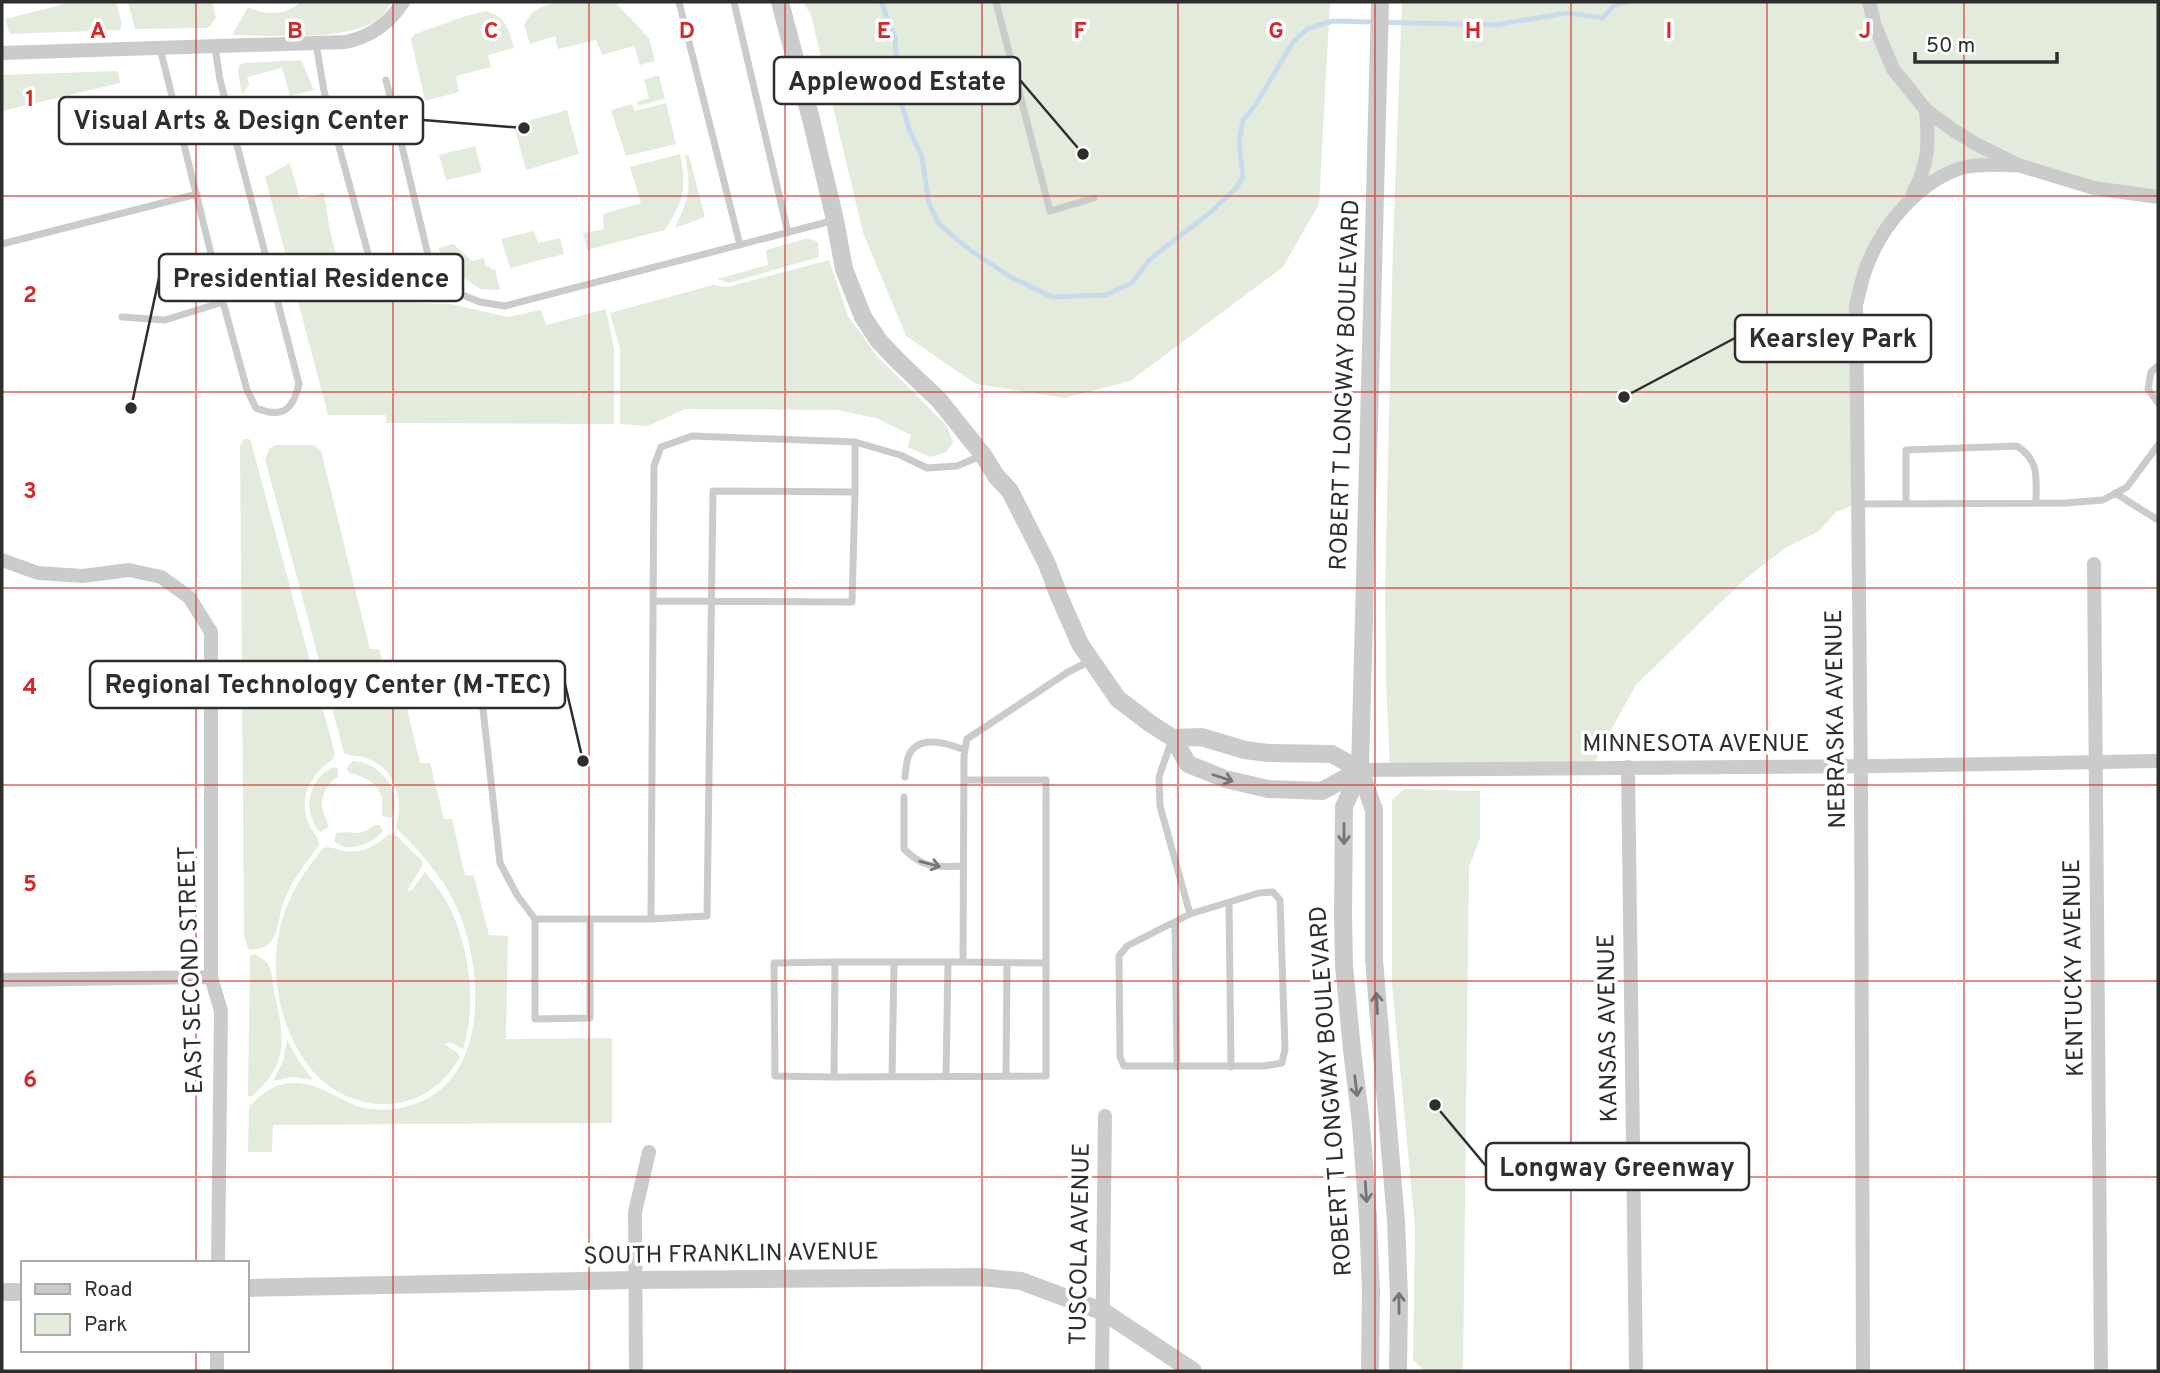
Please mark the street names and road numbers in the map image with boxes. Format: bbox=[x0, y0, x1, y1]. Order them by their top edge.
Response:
street label: ROBERT T LONGWAY BOULEVARD bbox=[1325, 199, 1367, 571]
street label: NEBRASKA AVENUE bbox=[1820, 609, 1854, 829]
street label: MINNESOTA AVENUE bbox=[1582, 730, 1810, 760]
street label: EAST SECOND STREET bbox=[173, 845, 211, 1095]
street label: KENTUCKY AVENUE bbox=[2058, 859, 2092, 1077]
street label: ROBERT T LONGWAY BOULEVARD bbox=[1304, 905, 1360, 1277]
street label: KANSAS AVENUE bbox=[1592, 934, 1626, 1122]
street label: TUSCOLA AVENUE bbox=[1064, 1142, 1098, 1346]
street label: SOUTH FRANKLIN AVENUE bbox=[583, 1237, 879, 1273]

